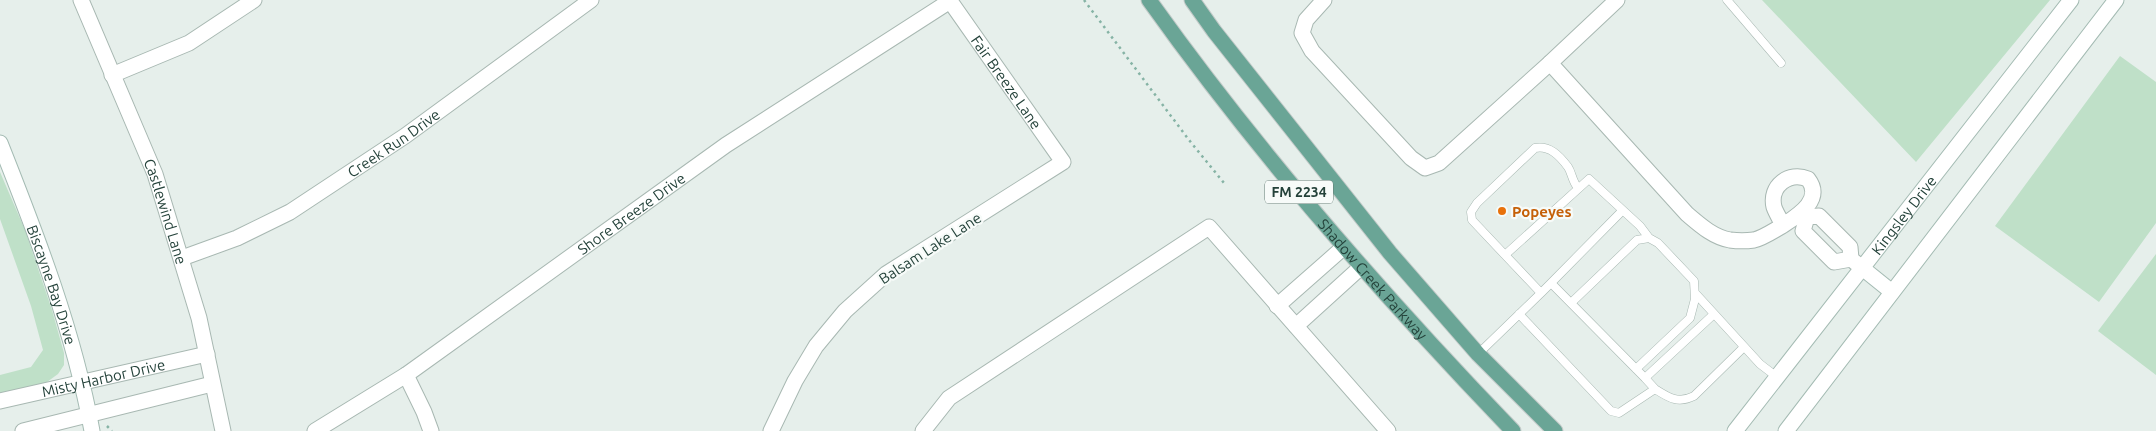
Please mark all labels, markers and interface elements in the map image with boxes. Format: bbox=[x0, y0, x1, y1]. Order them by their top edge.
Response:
street label: Fair Breeze Lane bbox=[968, 32, 1045, 132]
street label: Creek Run Drive bbox=[344, 105, 443, 180]
street label: Castlewind Lane bbox=[141, 156, 191, 266]
street label: Shore Breeze Drive bbox=[574, 169, 688, 258]
street label: Kingsley Drive bbox=[1867, 172, 1939, 258]
road number: FM 2234 bbox=[1265, 180, 1333, 203]
place label: Popeyes bbox=[1512, 203, 1571, 220]
marker: Popeyes bbox=[1496, 205, 1508, 217]
street label: Balsam Lake Lane bbox=[876, 209, 984, 287]
street label: Shadow Creek Parkway bbox=[1315, 215, 1431, 343]
street label: Biscayne Bay Drive bbox=[24, 222, 80, 347]
street label: Misty Harbor Drive bbox=[40, 355, 167, 400]

